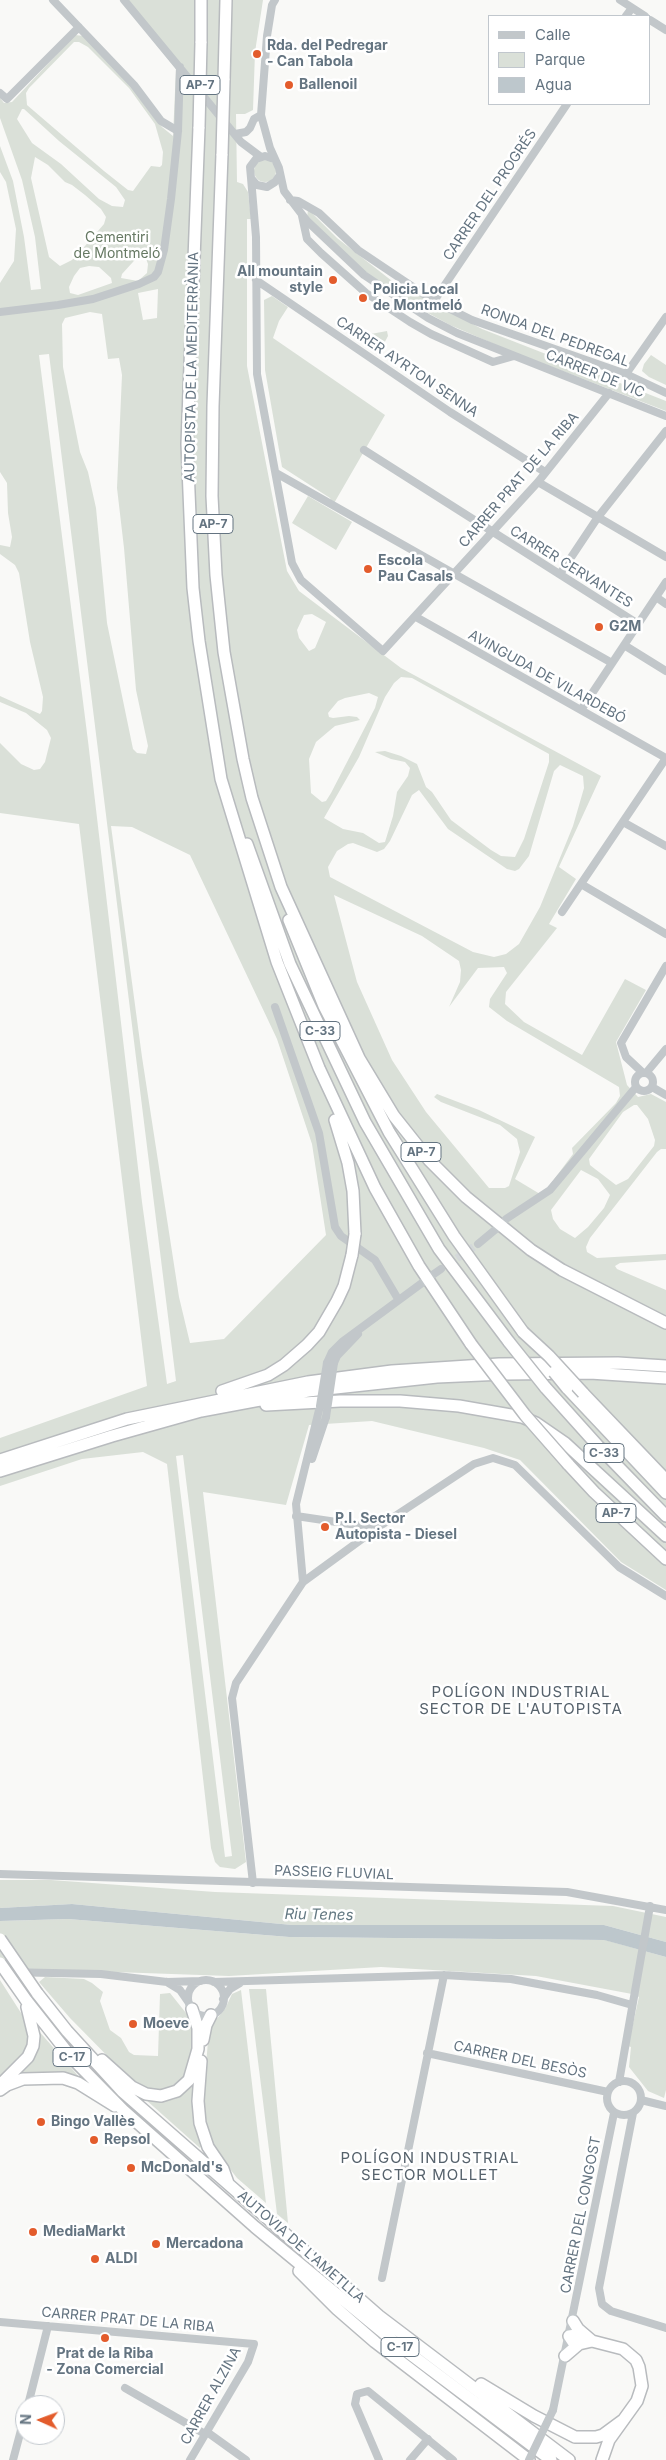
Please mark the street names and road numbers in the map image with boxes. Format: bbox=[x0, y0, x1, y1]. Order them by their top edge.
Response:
road number: AP-7 bbox=[180, 76, 220, 94]
street label: CARRER DEL PROGRÉS bbox=[440, 126, 540, 264]
street label: AUTOPISTA DE LA MEDITERRÀNIA bbox=[182, 252, 202, 482]
street label: RONDA DEL PEDREGAL bbox=[479, 301, 631, 371]
street label: CARRER AYRTON SENNA bbox=[333, 313, 481, 421]
street label: CARRER DE VIC bbox=[543, 347, 647, 401]
street label: CARRER PRAT DE LA RIBA bbox=[456, 409, 582, 551]
road number: AP-7 bbox=[193, 514, 233, 534]
street label: CARRER CERVANTES bbox=[506, 522, 636, 612]
street label: AVINGUDA DE VILARDEBÓ bbox=[465, 627, 629, 727]
road number: C-33 bbox=[300, 1021, 340, 1040]
road number: AP-7 bbox=[401, 1142, 441, 1162]
road number: C-33 bbox=[584, 1444, 624, 1462]
road number: AP-7 bbox=[596, 1504, 636, 1522]
street label: PASSEIG FLUVIAL bbox=[274, 1863, 394, 1883]
street label: CARRER DEL BESÒS bbox=[452, 2038, 588, 2082]
road number: C-17 bbox=[53, 2048, 91, 2066]
street label: CARRER DEL CONGOST bbox=[557, 2135, 605, 2295]
street label: AUTOVIA DE L'AMETLLA bbox=[234, 2187, 368, 2307]
street label: CARRER PRAT DE LA RIBA bbox=[41, 2304, 215, 2336]
road number: C-17 bbox=[381, 2338, 419, 2356]
street label: CARRER ALZINA bbox=[177, 2344, 245, 2448]

